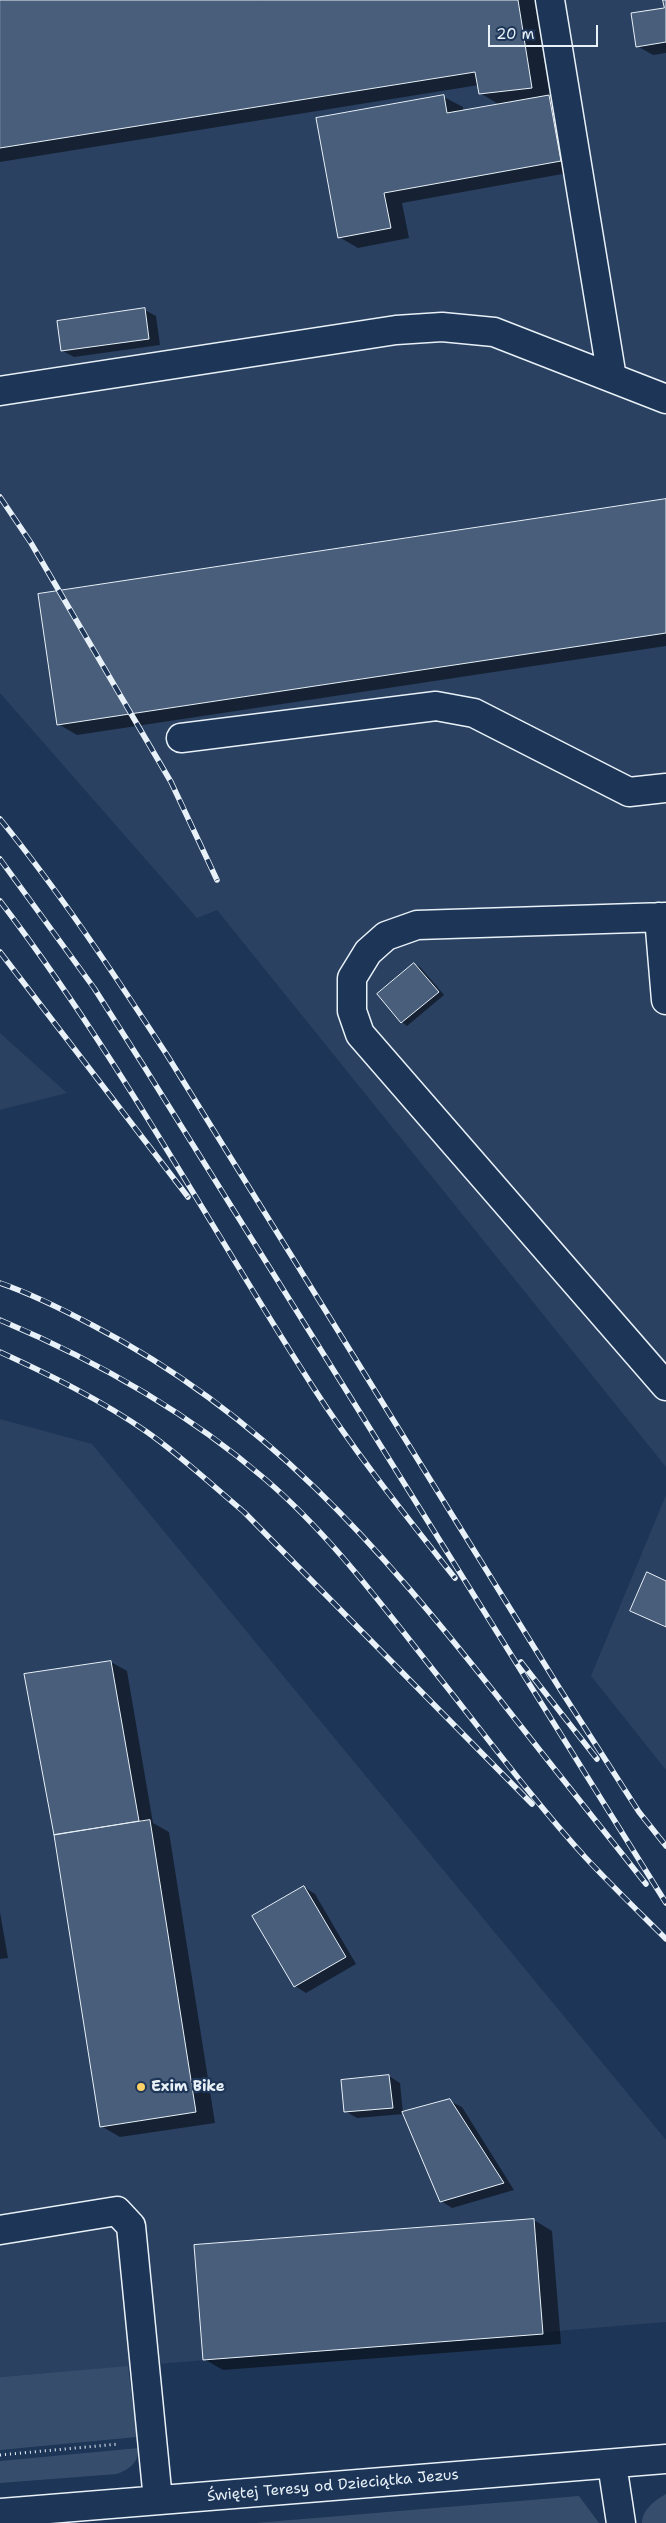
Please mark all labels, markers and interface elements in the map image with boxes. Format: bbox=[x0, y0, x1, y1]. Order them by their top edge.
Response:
scale bar bbox=[491, 15, 601, 47]
text: 20 m bbox=[496, 24, 535, 44]
place label: Exim Bike bbox=[151, 2078, 225, 2096]
marker: Exim Bike bbox=[135, 2081, 147, 2093]
street label: Świętej Teresy od Dzieciątka Jezus bbox=[206, 2466, 460, 2506]

